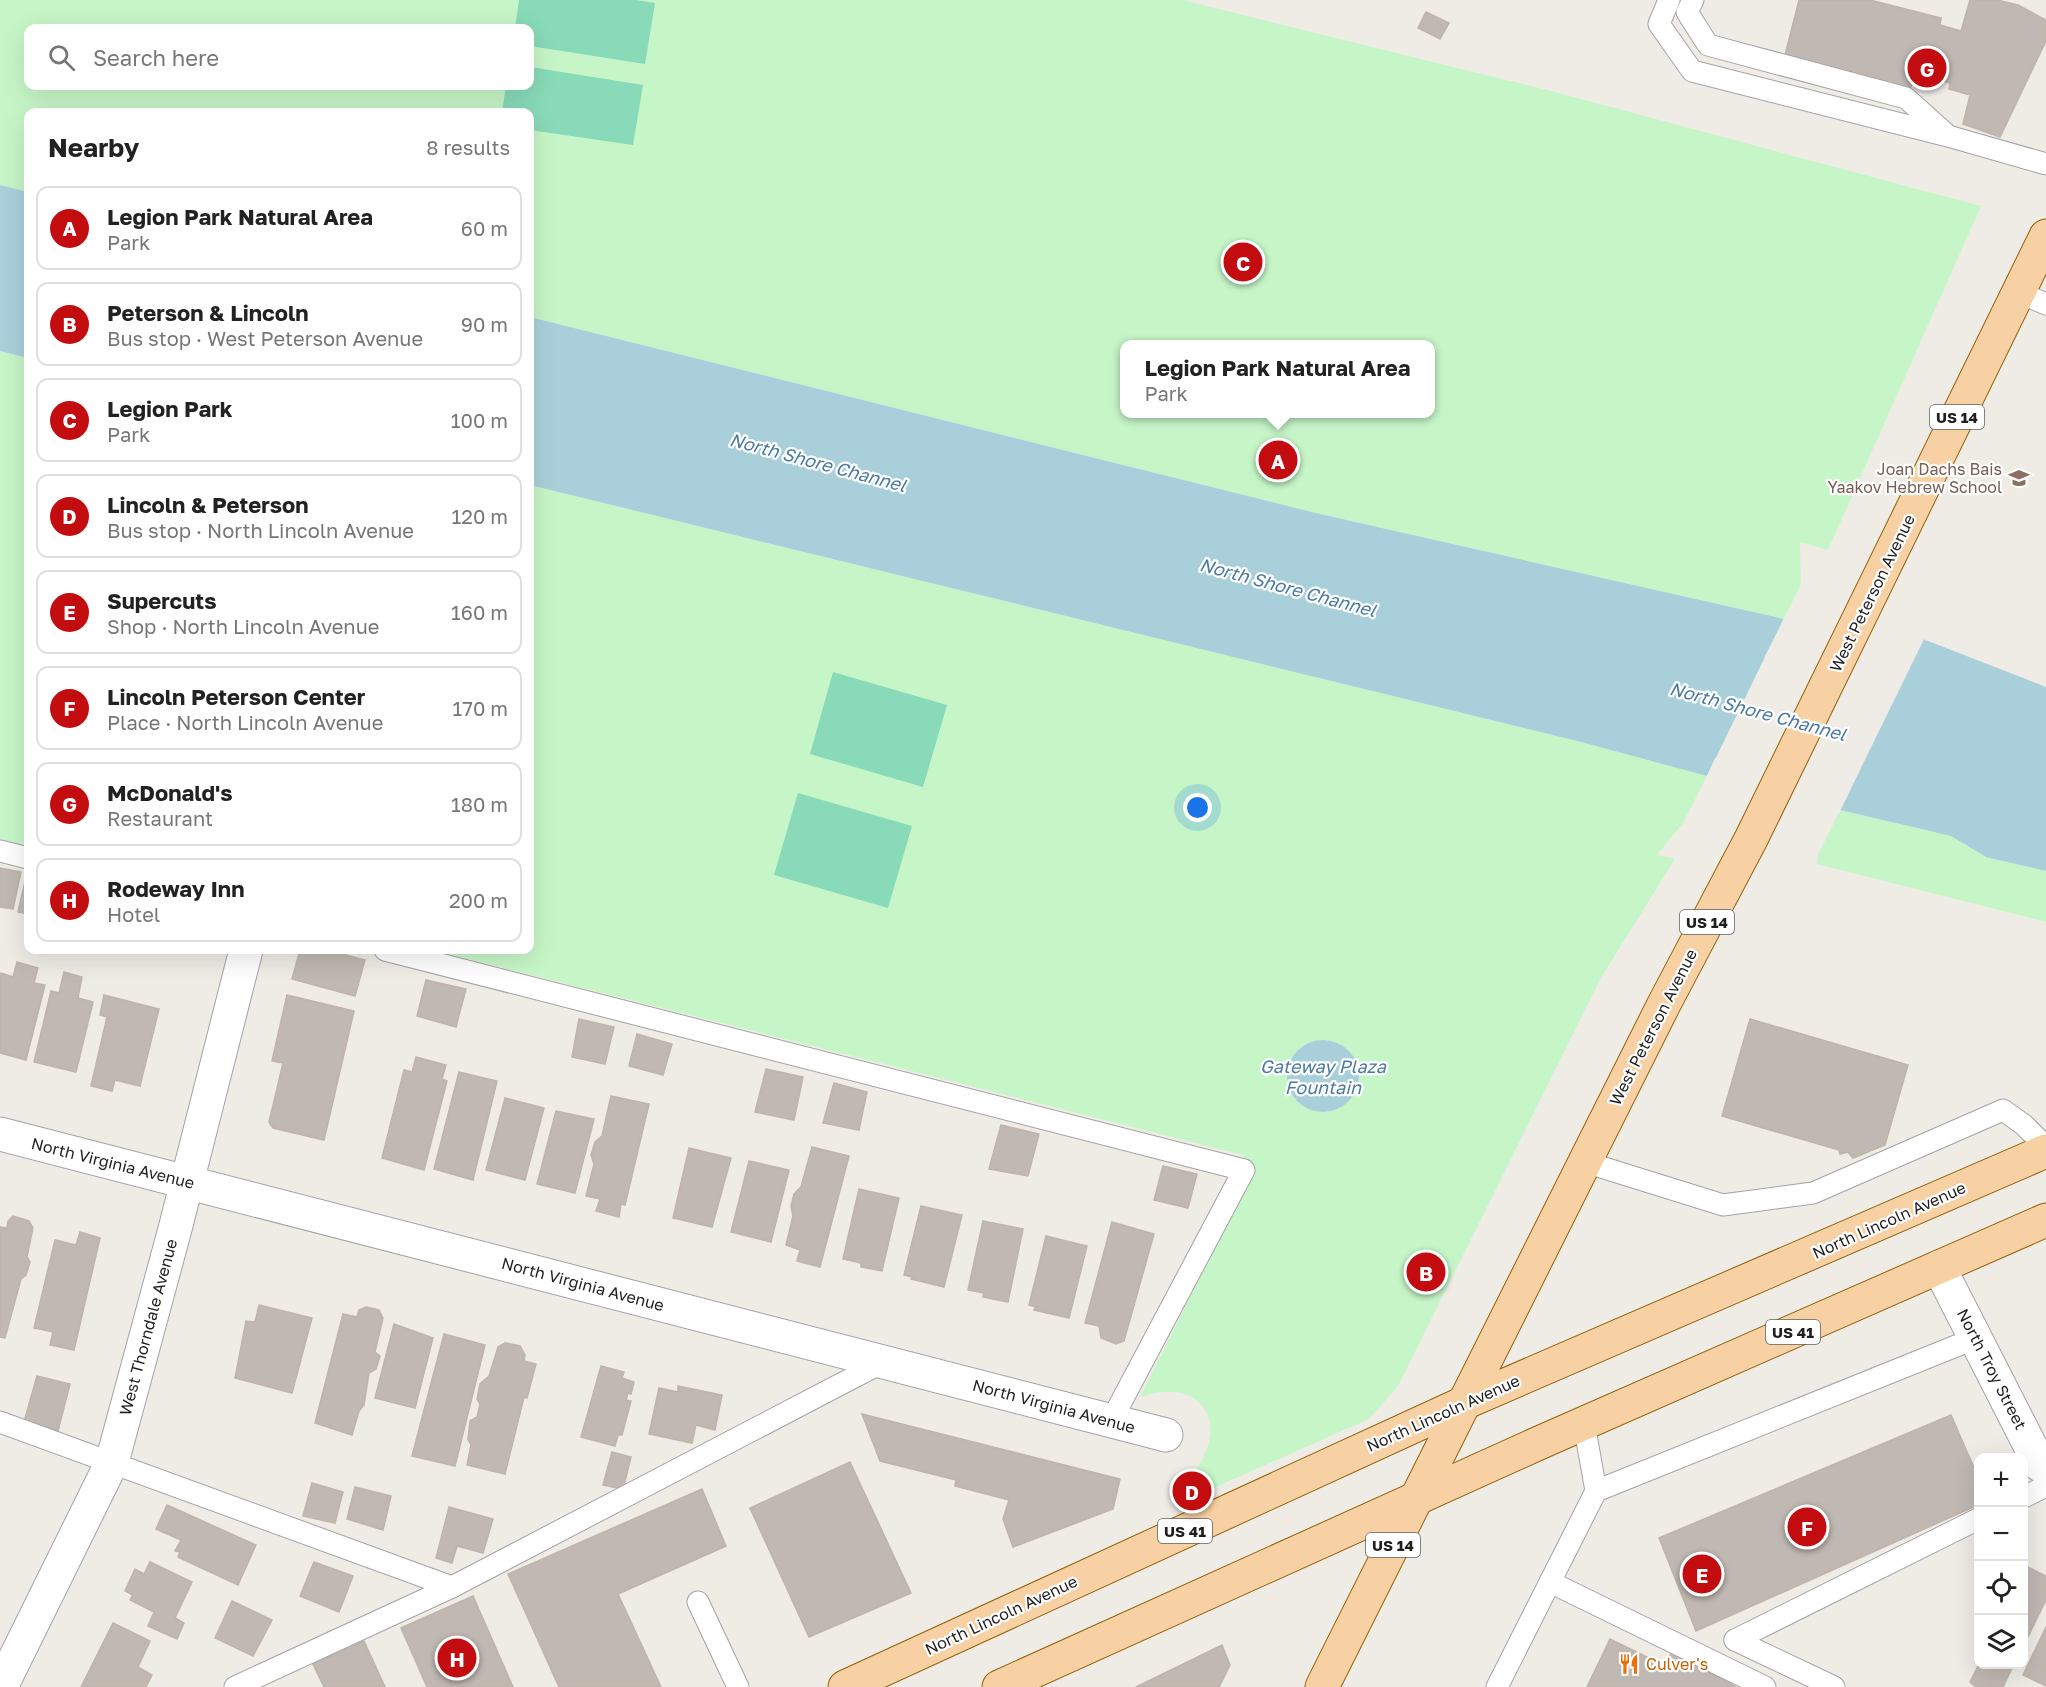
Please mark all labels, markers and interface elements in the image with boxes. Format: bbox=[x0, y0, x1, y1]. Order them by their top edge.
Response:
search box bbox=[24, 24, 534, 90]
icon: search bbox=[45, 41, 78, 74]
text: Search here bbox=[93, 44, 219, 71]
pin: G bbox=[1908, 46, 1946, 90]
text: Nearby bbox=[48, 132, 139, 163]
text: 8 results bbox=[426, 135, 510, 159]
text: Legion Park Natural Area bbox=[107, 203, 373, 230]
text: A bbox=[62, 216, 77, 240]
text: 60 m bbox=[461, 216, 508, 240]
text: Park bbox=[107, 230, 150, 254]
pin: C bbox=[1224, 240, 1262, 284]
text: Peterson & Lincoln bbox=[107, 299, 309, 326]
text: B bbox=[62, 312, 77, 336]
text: 90 m bbox=[461, 312, 508, 336]
text: Bus stop · West Peterson Avenue bbox=[107, 326, 423, 350]
popup bbox=[1120, 340, 1435, 418]
text: Legion Park Natural Area bbox=[1145, 354, 1410, 381]
text: Park bbox=[1145, 381, 1188, 405]
text: Legion Park bbox=[107, 395, 233, 422]
road number: US 14 bbox=[1930, 405, 1984, 429]
text: C bbox=[62, 408, 77, 432]
text: 100 m bbox=[451, 408, 508, 432]
text: Park bbox=[107, 422, 150, 446]
water label: North Shore Channel bbox=[727, 428, 910, 496]
pin: A bbox=[1258, 438, 1298, 482]
place label: Joan Dachs Bais Yaakov Hebrew School bbox=[1827, 459, 2002, 497]
school or university icon: Joan Dachs Bais Yaakov Hebrew School bbox=[2007, 466, 2031, 490]
text: Lincoln & Peterson bbox=[107, 491, 309, 518]
text: D bbox=[62, 504, 77, 528]
text: 120 m bbox=[452, 504, 508, 528]
street label: West Peterson Avenue bbox=[1825, 511, 1919, 675]
text: Bus stop · North Lincoln Avenue bbox=[107, 518, 414, 542]
water label: North Shore Channel bbox=[1197, 553, 1380, 621]
text: Supercuts bbox=[107, 587, 216, 614]
text: E bbox=[63, 600, 76, 624]
text: 160 m bbox=[451, 600, 508, 624]
text: Shop · North Lincoln Avenue bbox=[107, 614, 379, 638]
water label: North Shore Channel bbox=[1667, 677, 1850, 745]
text: Lincoln Peterson Center bbox=[107, 683, 365, 710]
text: F bbox=[64, 696, 75, 720]
text: 170 m bbox=[453, 696, 508, 720]
text: Place · North Lincoln Avenue bbox=[107, 710, 383, 734]
text: McDonald's bbox=[107, 779, 233, 806]
text: G bbox=[62, 792, 77, 816]
text: 180 m bbox=[451, 792, 508, 816]
your location bbox=[1183, 793, 1212, 822]
text: Restaurant bbox=[107, 806, 213, 830]
text: Rodeway Inn bbox=[107, 875, 244, 902]
text: H bbox=[62, 888, 77, 912]
text: 200 m bbox=[449, 888, 508, 912]
text: Hotel bbox=[107, 902, 160, 926]
road number: US 14 bbox=[1680, 910, 1734, 934]
street label: West Peterson Avenue bbox=[1605, 945, 1701, 1109]
water label: Gateway Plaza Fountain bbox=[1260, 1055, 1387, 1098]
street label: North Virginia Avenue bbox=[29, 1133, 197, 1193]
street label: North Lincoln Avenue bbox=[1809, 1177, 1969, 1263]
street label: West Thorndale Avenue bbox=[115, 1237, 181, 1417]
pin: B bbox=[1406, 1250, 1446, 1294]
street label: North Virginia Avenue bbox=[500, 1253, 666, 1315]
street label: North Troy Street bbox=[1953, 1305, 2031, 1433]
road number: US 41 bbox=[1766, 1320, 1820, 1344]
street label: North Lincoln Avenue bbox=[1363, 1370, 1523, 1456]
street label: North Virginia Avenue bbox=[971, 1375, 1137, 1437]
map controls bbox=[1974, 1453, 2028, 1669]
button: + bbox=[1974, 1453, 2028, 1507]
pin: D bbox=[1172, 1468, 1212, 1514]
pin: F bbox=[1788, 1504, 1826, 1550]
button: − bbox=[1974, 1507, 2028, 1561]
road number: US 41 bbox=[1158, 1519, 1212, 1543]
road number: US 14 bbox=[1366, 1533, 1420, 1557]
pin: E bbox=[1682, 1552, 1722, 1596]
button: locate bbox=[1974, 1561, 2028, 1615]
street label: North Lincoln Avenue bbox=[922, 1571, 1080, 1659]
button: layers bbox=[1974, 1615, 2028, 1669]
pin: H bbox=[438, 1636, 476, 1680]
restaurant icon: Culver's bbox=[1617, 1652, 1641, 1676]
place label: Culver's bbox=[1646, 1654, 1708, 1674]

